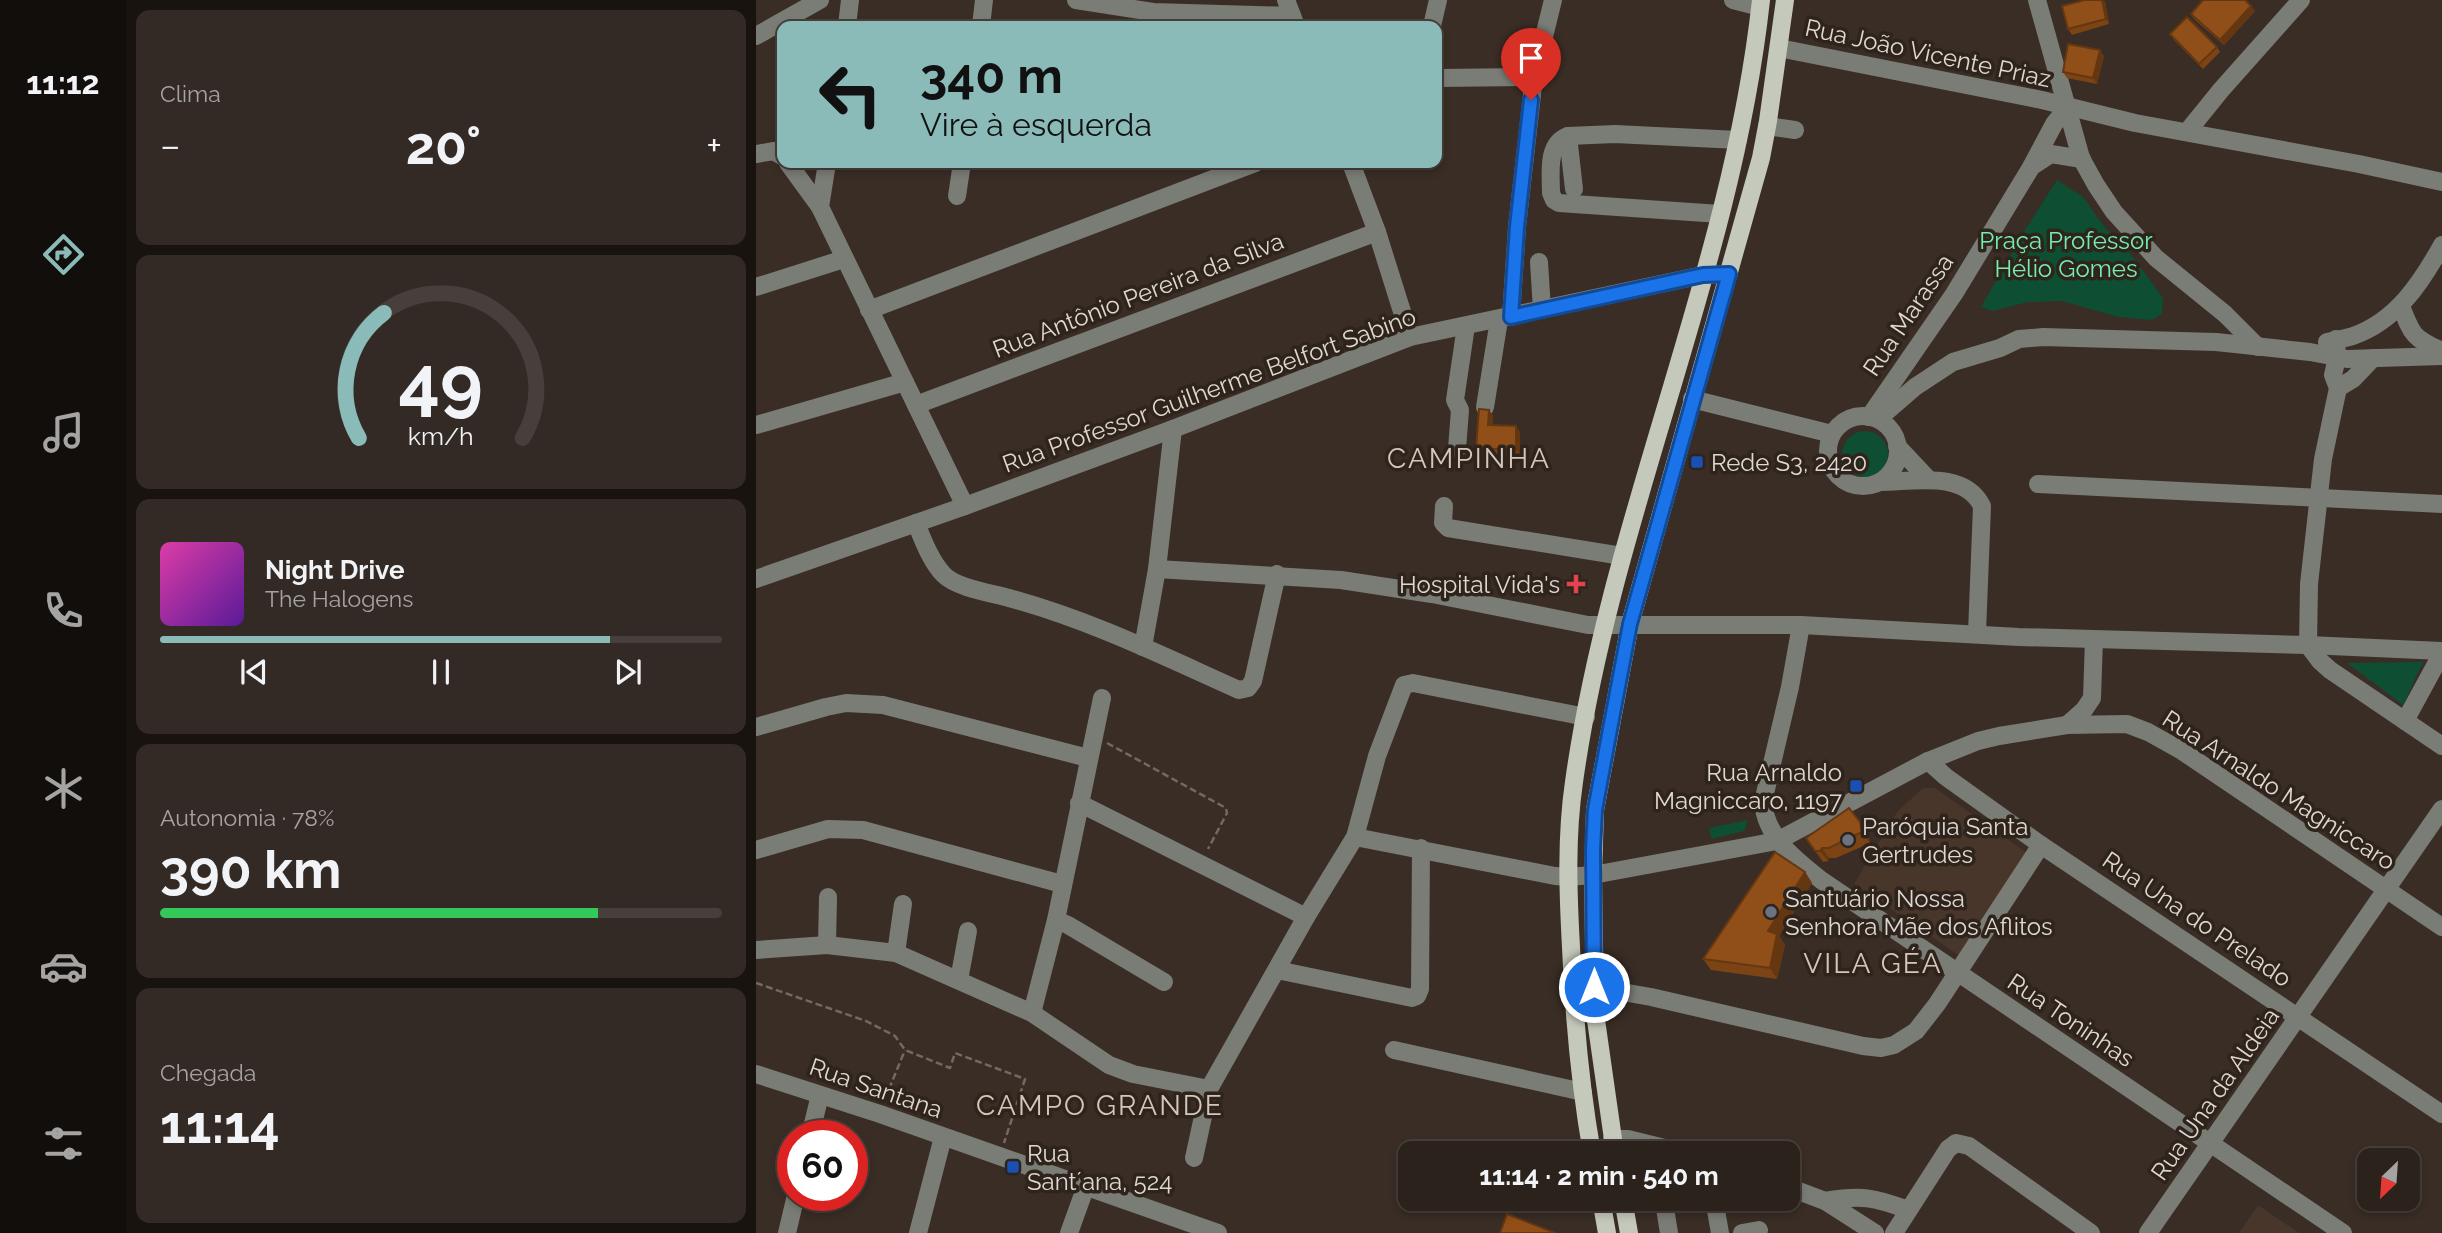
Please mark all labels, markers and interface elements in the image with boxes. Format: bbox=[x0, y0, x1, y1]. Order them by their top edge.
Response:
street label: Rua João Vicente Priaz bbox=[1802, 13, 2054, 93]
pin bbox=[1501, 28, 1561, 100]
icon: arrive bbox=[1512, 39, 1550, 77]
text: 340 m bbox=[920, 47, 1063, 104]
icon: left bbox=[805, 49, 896, 140]
text: 11:12 bbox=[26, 64, 100, 101]
text: Clima bbox=[160, 80, 221, 107]
text: Vire à esquerda bbox=[920, 106, 1152, 143]
text: 20° bbox=[406, 115, 481, 176]
text: − bbox=[160, 123, 180, 168]
text: + bbox=[706, 123, 722, 168]
street label: Rua Antônio Pereira da Silva bbox=[988, 226, 1288, 364]
park label: Praça Professor Hélio Gomes bbox=[1979, 226, 2153, 283]
icon: directions bbox=[39, 230, 88, 279]
street label: Rua Marassa bbox=[1857, 249, 1959, 381]
street label: Rua Professor Guilherme Belfort Sabino bbox=[998, 301, 1420, 479]
text: 49 bbox=[399, 340, 483, 425]
icon: music bbox=[39, 408, 88, 457]
text: km/h bbox=[408, 421, 474, 451]
district label: CAMPINHA bbox=[1387, 442, 1551, 475]
place label: Rede S3, 2420 bbox=[1711, 448, 1867, 477]
marker: Rede S3, 2420 bbox=[1689, 454, 1705, 470]
text: Night Drive bbox=[265, 555, 404, 585]
place label: Hospital Vida's bbox=[1399, 570, 1560, 599]
marker: Hospital Vida's bbox=[1566, 574, 1586, 594]
text: The Halogens bbox=[265, 585, 413, 612]
icon: phone bbox=[39, 586, 88, 635]
icon: previous bbox=[235, 653, 273, 691]
icon: pause bbox=[422, 653, 460, 691]
icon: next bbox=[609, 653, 647, 691]
street label: Rua Arnaldo Magniccaro bbox=[2157, 704, 2401, 876]
place label: Rua Arnaldo Magniccaro, 1197 bbox=[1654, 758, 1842, 815]
icon: climate bbox=[39, 764, 88, 813]
marker: Rua Arnaldo Magniccaro, 1197 bbox=[1848, 778, 1864, 794]
text: Autonomia · 78% bbox=[160, 804, 334, 831]
place label: Paróquia Santa Gertrudes bbox=[1862, 812, 2028, 869]
marker: Paróquia Santa Gertrudes bbox=[1840, 832, 1856, 848]
text: 390 km bbox=[160, 839, 341, 900]
street label: Rua Una do Prelado bbox=[2097, 845, 2297, 993]
place label: Santuário Nossa Senhora Mãe dos Aflitos bbox=[1785, 884, 2053, 941]
marker: Santuário Nossa Senhora Mãe dos Aflitos bbox=[1763, 904, 1779, 920]
icon: car bbox=[39, 942, 88, 991]
district label: VILA GÉA bbox=[1803, 947, 1943, 980]
position arrow bbox=[1557, 950, 1631, 1024]
street label: Rua Toninhas bbox=[2002, 967, 2140, 1073]
street label: Rua Una da Aldeia bbox=[2145, 1002, 2285, 1186]
street label: Rua Santana bbox=[806, 1052, 946, 1124]
text: Chegada bbox=[160, 1059, 256, 1086]
district label: CAMPO GRANDE bbox=[976, 1089, 1224, 1122]
text: 11:14 bbox=[160, 1094, 280, 1155]
icon: filters bbox=[39, 1119, 88, 1168]
speed limit sign: 60 bbox=[777, 1120, 868, 1211]
place label: Rua Sant´ana, 524 bbox=[1027, 1139, 1172, 1196]
north arrow bbox=[2357, 1148, 2420, 1211]
map controls bbox=[2357, 1148, 2420, 1211]
marker: Rua Sant´ana, 524 bbox=[1005, 1159, 1021, 1175]
text: 11:14 · 2 min · 540 m bbox=[1479, 1161, 1719, 1191]

